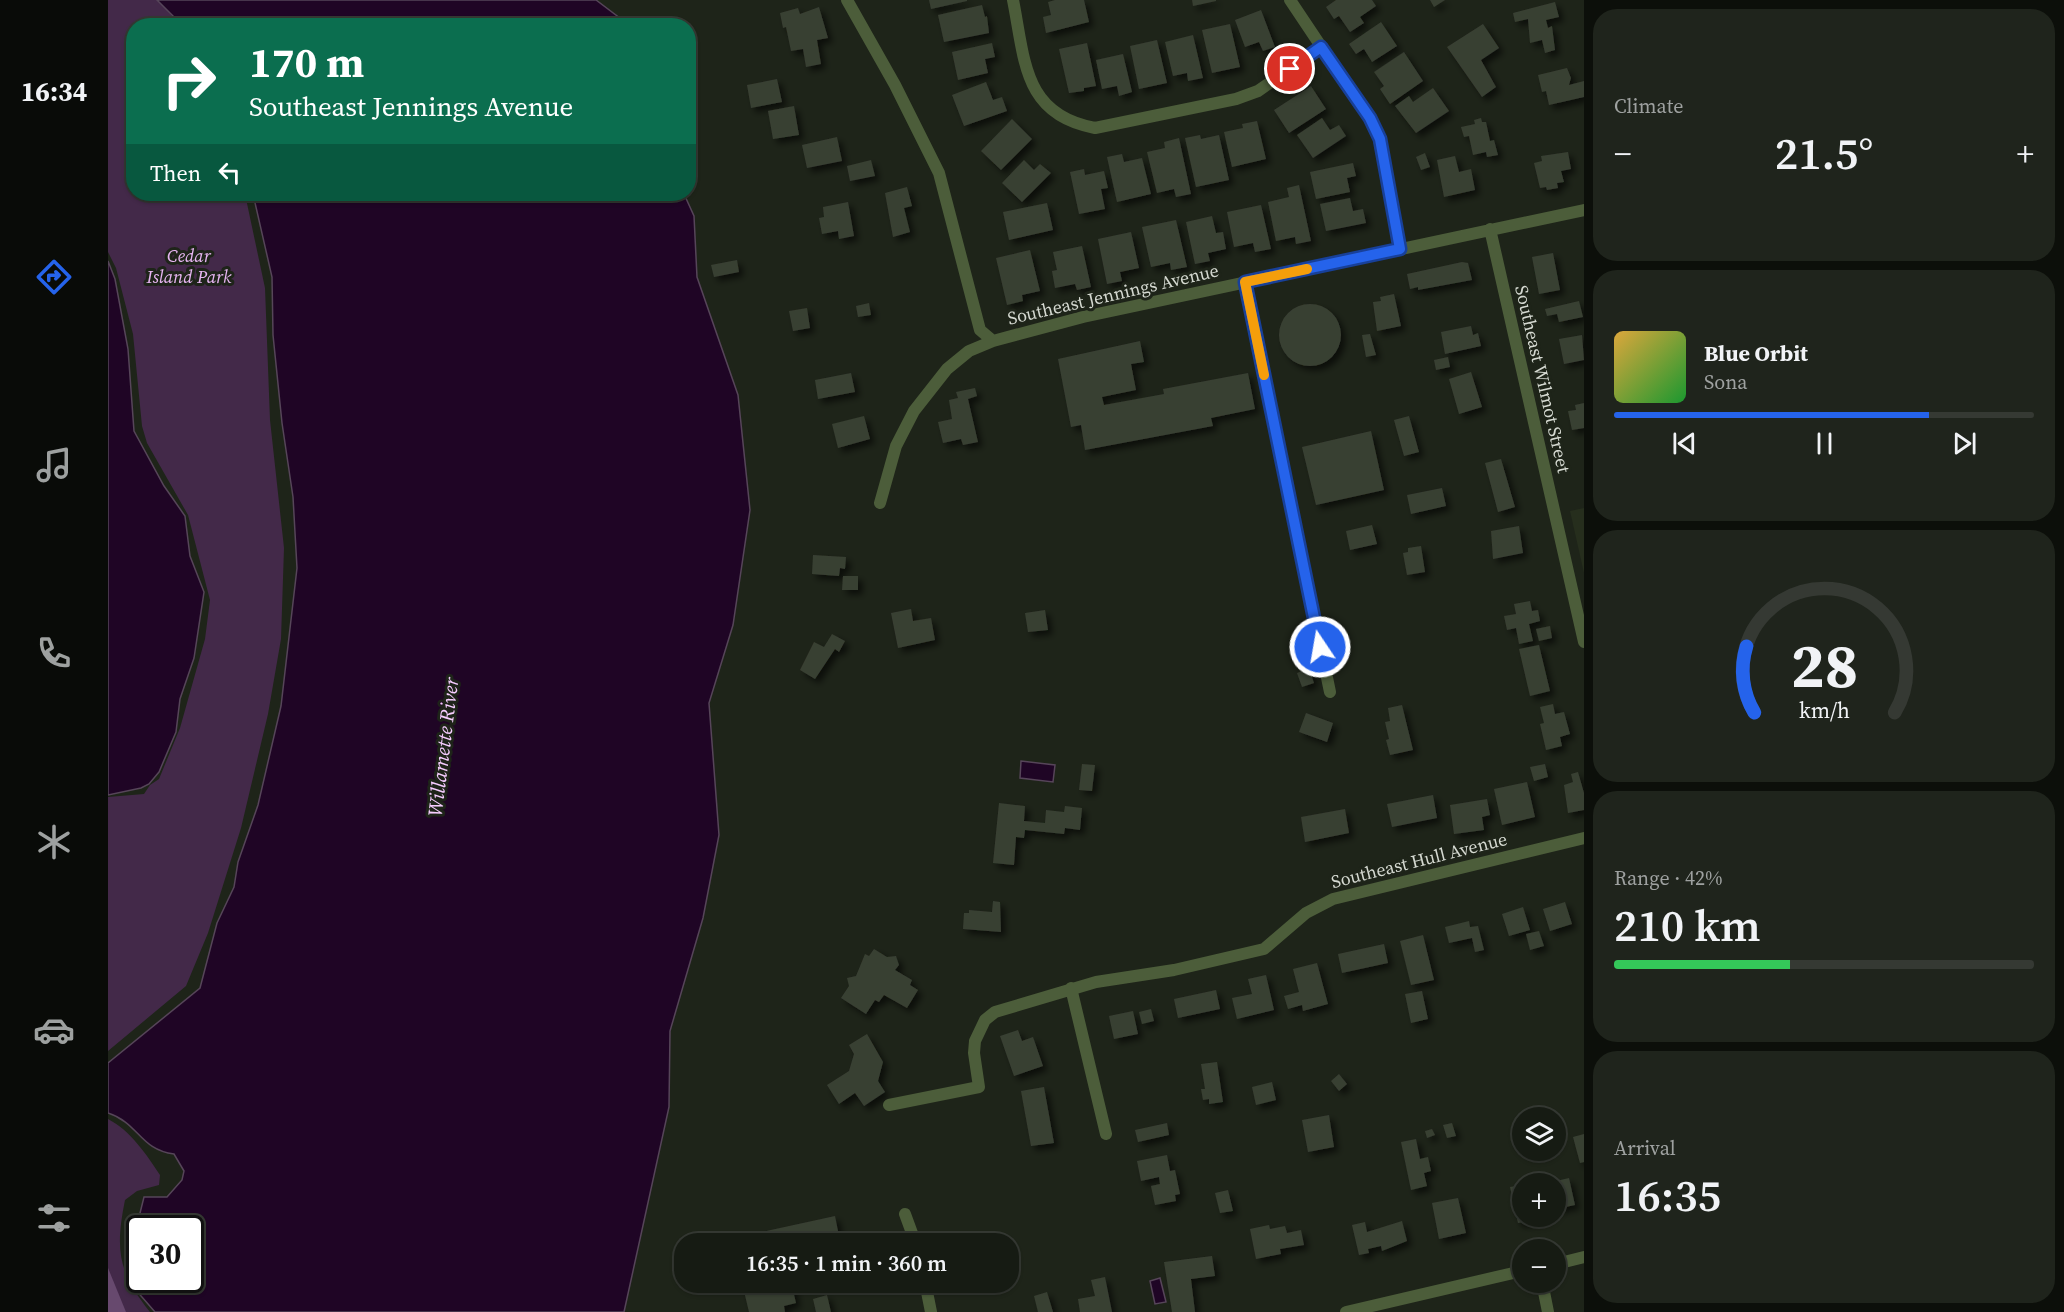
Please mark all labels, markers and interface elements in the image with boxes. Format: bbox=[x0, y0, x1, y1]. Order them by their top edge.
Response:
text: 170 m bbox=[249, 33, 364, 91]
icon: right bbox=[150, 42, 228, 120]
pin bbox=[1264, 43, 1315, 94]
icon: arrive bbox=[1273, 52, 1306, 85]
text: 16:34 bbox=[21, 73, 87, 110]
text: Southeast Jennings Avenue bbox=[249, 88, 573, 125]
text: Climate bbox=[1614, 92, 1683, 120]
text: 21.5° bbox=[1775, 122, 1873, 184]
text: − bbox=[1614, 131, 1632, 176]
text: + bbox=[2017, 131, 2034, 176]
icon: left bbox=[213, 156, 246, 189]
text: Then bbox=[150, 158, 201, 188]
park label: Cedar Island Park bbox=[146, 243, 232, 289]
icon: directions bbox=[33, 256, 75, 298]
street label: Southeast Jennings Avenue bbox=[1005, 258, 1221, 330]
street label: Southeast Wilmot Street bbox=[1509, 283, 1577, 475]
text: Blue Orbit bbox=[1704, 338, 1808, 368]
text: Sona bbox=[1704, 368, 1748, 396]
icon: previous bbox=[1668, 427, 1701, 460]
icon: pause bbox=[1808, 427, 1841, 460]
icon: next bbox=[1948, 427, 1981, 460]
icon: music bbox=[33, 444, 75, 486]
position arrow bbox=[1288, 615, 1352, 679]
text: 28 bbox=[1790, 622, 1858, 708]
icon: phone bbox=[33, 632, 75, 674]
water label: Willamette River bbox=[421, 675, 466, 818]
text: km/h bbox=[1798, 696, 1850, 725]
icon: climate bbox=[33, 821, 75, 863]
street label: Southeast Hull Avenue bbox=[1328, 826, 1510, 894]
text: Range · 42% bbox=[1614, 864, 1723, 892]
text: 210 km bbox=[1614, 894, 1761, 956]
icon: car bbox=[33, 1009, 75, 1051]
map controls bbox=[1512, 1107, 1566, 1293]
button: layers bbox=[1512, 1107, 1566, 1161]
text: Arrival bbox=[1614, 1134, 1676, 1162]
text: 16:35 bbox=[1614, 1164, 1721, 1226]
button: + bbox=[1512, 1173, 1566, 1227]
icon: filters bbox=[33, 1197, 75, 1239]
speed limit sign: 30 bbox=[126, 1215, 204, 1293]
button: − bbox=[1512, 1239, 1566, 1293]
text: 16:35 · 1 min · 360 m bbox=[746, 1248, 947, 1278]

